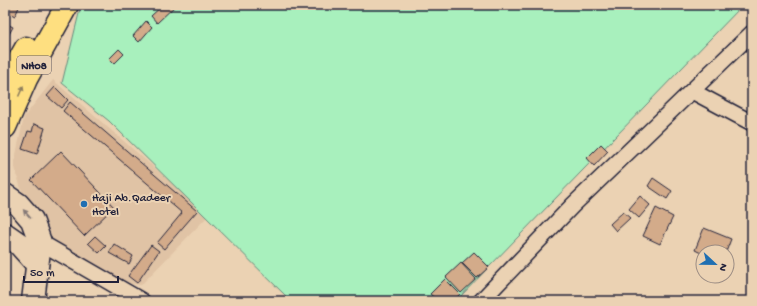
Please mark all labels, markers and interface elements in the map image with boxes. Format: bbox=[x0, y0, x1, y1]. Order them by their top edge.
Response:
road number: NH08 bbox=[17, 56, 51, 74]
one-way arrow bbox=[18, 85, 24, 97]
place label: Haji Ab.Qadeer Hotel bbox=[92, 192, 172, 220]
marker: Haji Ab.Qadeer Hotel bbox=[79, 199, 89, 209]
one-way arrow bbox=[23, 210, 32, 219]
north arrow bbox=[695, 244, 735, 284]
scale bar bbox=[24, 258, 118, 284]
text: N bbox=[716, 261, 729, 273]
text: 50 m bbox=[30, 267, 55, 281]

